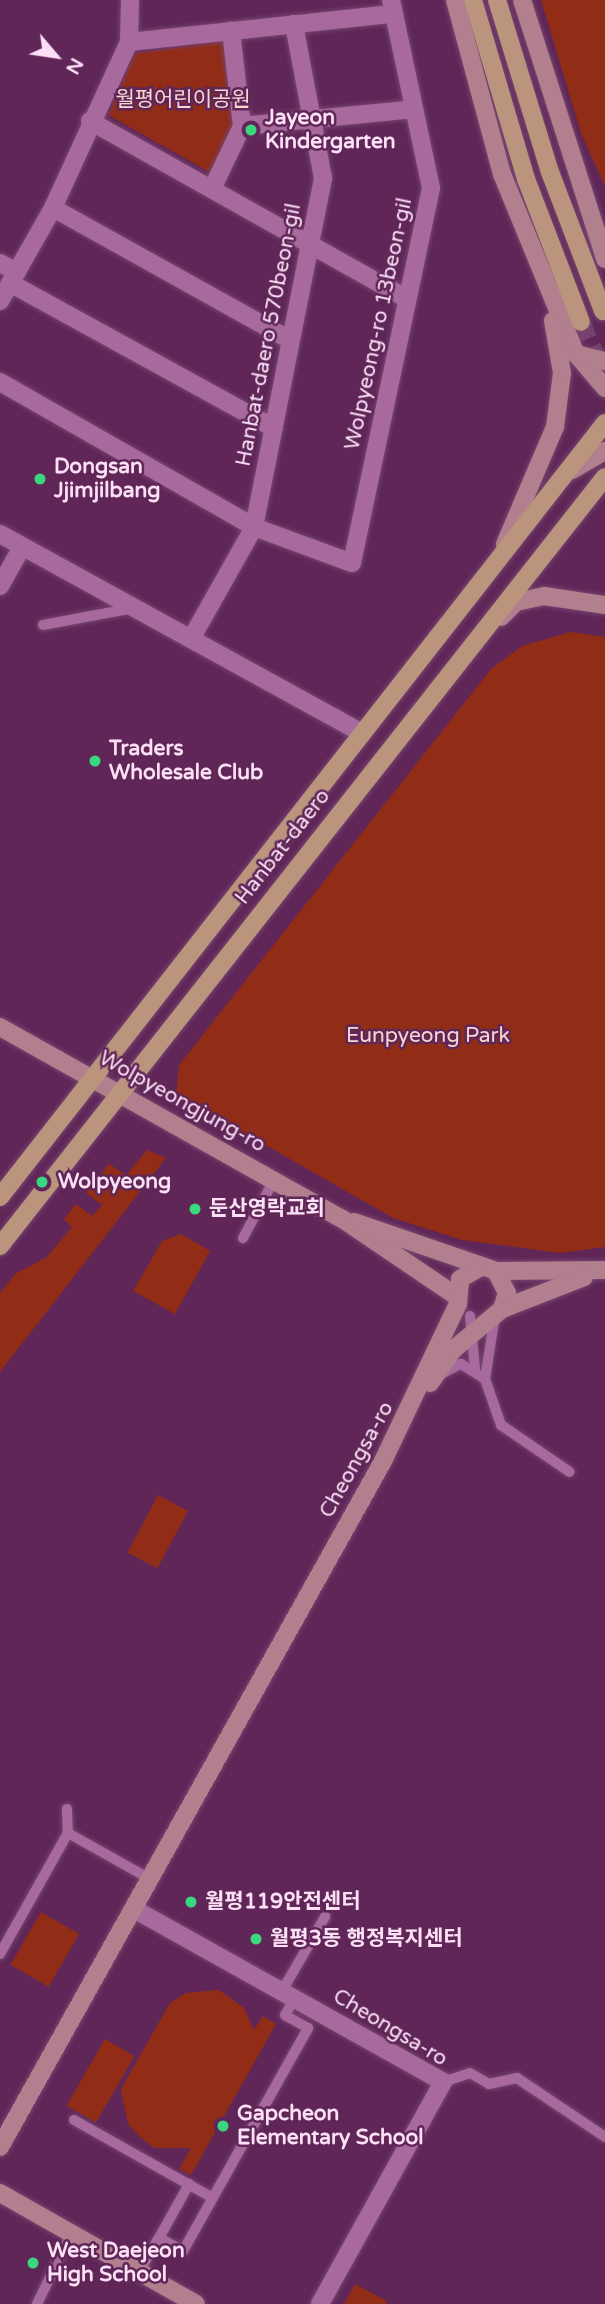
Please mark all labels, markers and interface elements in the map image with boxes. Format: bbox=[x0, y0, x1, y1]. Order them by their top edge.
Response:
north arrow bbox=[21, 21, 91, 91]
text: N bbox=[61, 54, 88, 78]
park label: 월평어린이공원 bbox=[115, 87, 251, 113]
place label: Jayeon Kindergarten bbox=[265, 105, 396, 155]
marker: Jayeon Kindergarten bbox=[243, 122, 259, 138]
street label: Wolpyeong-ro 13beon-gil bbox=[340, 196, 418, 452]
street label: Hanbat-daero 570beon-gil bbox=[231, 201, 307, 469]
place label: Dongsan Jjimjilbang bbox=[54, 454, 161, 504]
marker: Dongsan Jjimjilbang bbox=[32, 471, 48, 487]
place label: Traders Wholesale Club bbox=[109, 736, 263, 786]
marker: Traders Wholesale Club bbox=[87, 753, 103, 769]
street label: Hanbat-daero bbox=[230, 784, 336, 910]
park label: Eunpyeong Park bbox=[346, 1023, 510, 1049]
street label: Wolpyeongjung-ro bbox=[94, 1046, 270, 1158]
place label: Wolpyeong bbox=[58, 1169, 171, 1195]
marker: Wolpyeong bbox=[32, 1172, 52, 1192]
place label: 둔산영락교회 bbox=[209, 1196, 325, 1222]
marker: 둔산영락교회 bbox=[187, 1201, 203, 1217]
street label: Cheongsa-ro bbox=[315, 1397, 399, 1523]
place label: 월평119안전센터 bbox=[205, 1889, 360, 1915]
marker: 월평119안전센터 bbox=[183, 1894, 199, 1910]
place label: 월평3동 행정복지센터 bbox=[270, 1926, 463, 1952]
marker: 월평3동 행정복지센터 bbox=[248, 1931, 264, 1947]
street label: Cheongsa-ro bbox=[328, 1984, 452, 2072]
place label: Gapcheon Elementary School bbox=[237, 2101, 424, 2151]
marker: Gapcheon Elementary School bbox=[215, 2118, 231, 2134]
place label: West Daejeon High School bbox=[47, 2238, 185, 2288]
marker: West Daejeon High School bbox=[25, 2255, 41, 2271]

